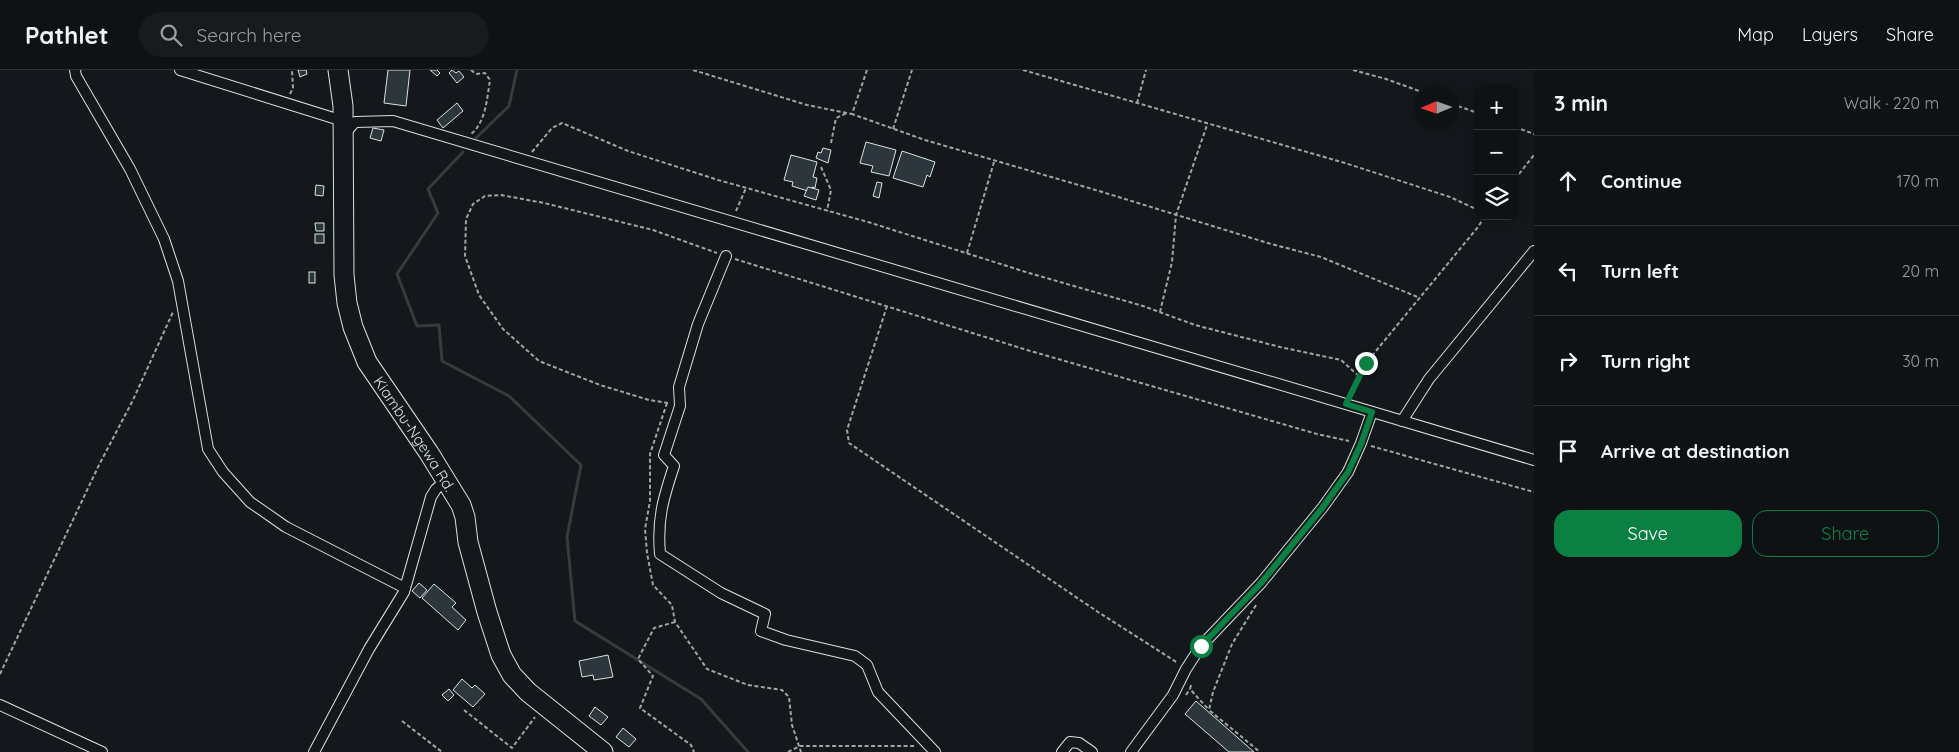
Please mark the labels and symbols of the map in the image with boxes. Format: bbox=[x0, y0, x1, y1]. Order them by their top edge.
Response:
north arrow bbox=[1414, 85, 1459, 130]
route end bbox=[1355, 352, 1378, 375]
street label: Kiambu-Ngewa Rd. bbox=[370, 372, 460, 495]
route start bbox=[1190, 635, 1213, 658]

